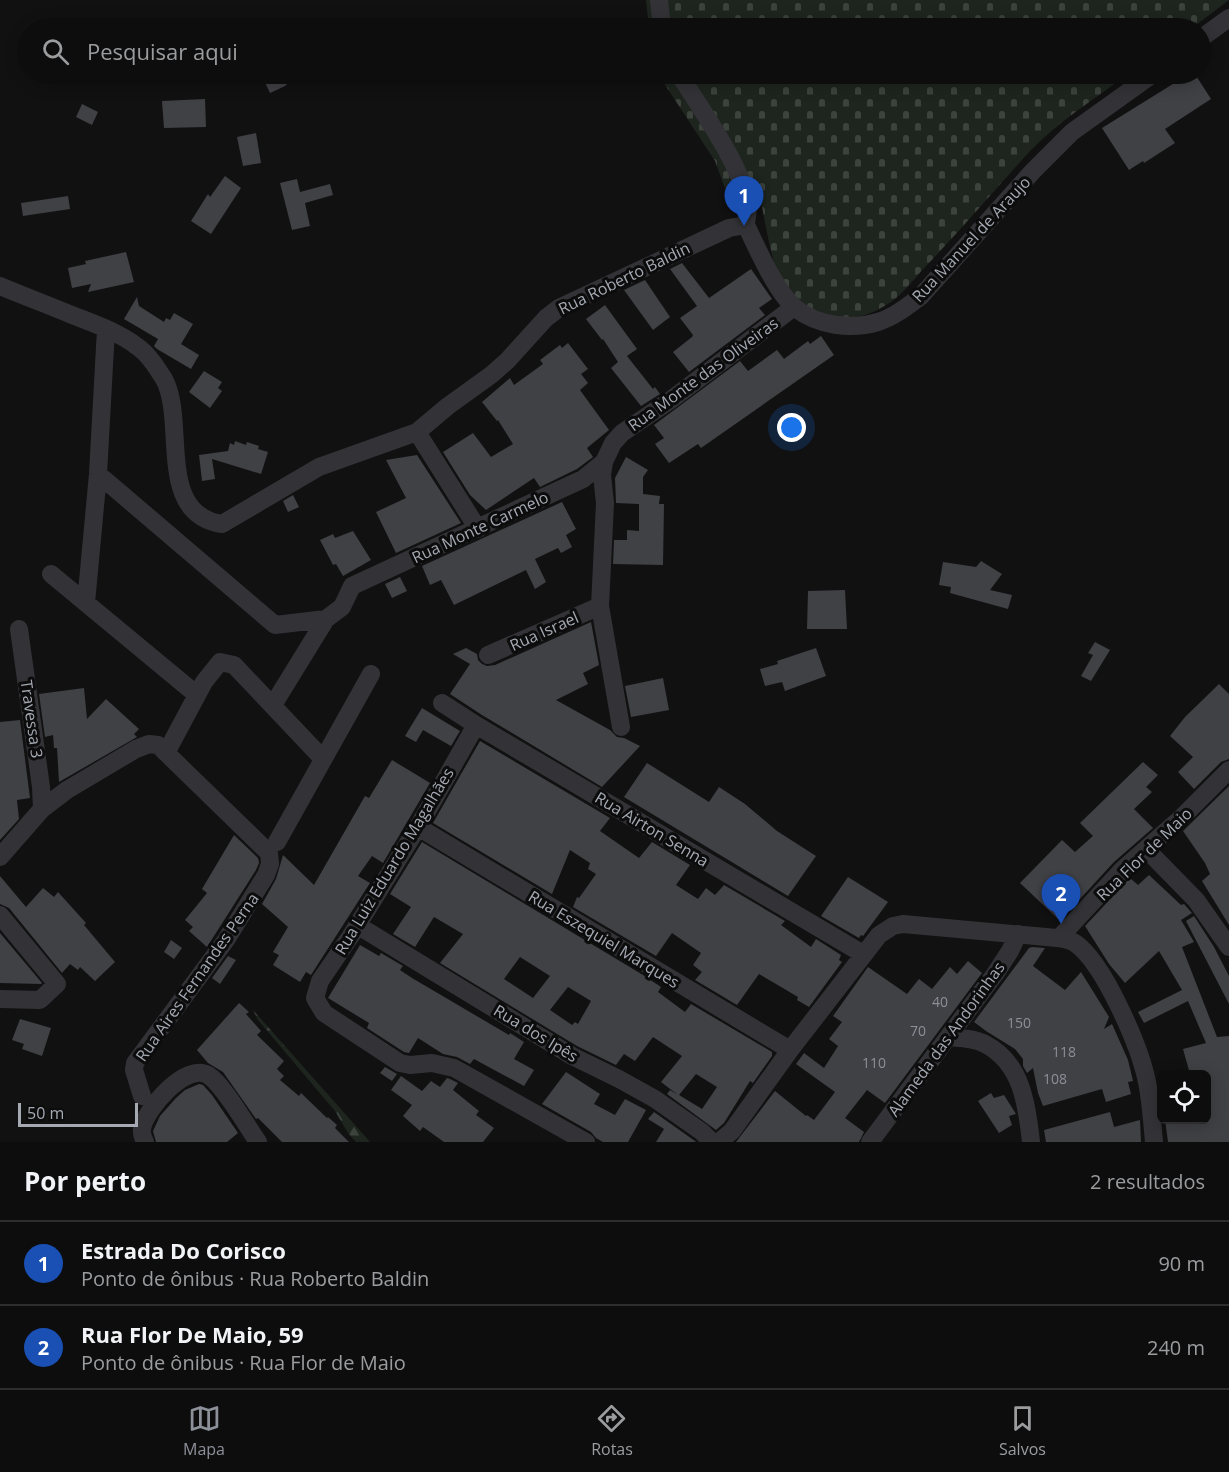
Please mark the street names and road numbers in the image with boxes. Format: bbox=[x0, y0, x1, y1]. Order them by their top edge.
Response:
street label: Rua Manuel de Araujo bbox=[907, 171, 1035, 307]
street label: Rua Roberto Baldin bbox=[554, 237, 694, 319]
street label: Rua Monte das Oliveiras bbox=[624, 312, 782, 436]
street label: Rua Monte Carmelo bbox=[408, 486, 552, 568]
street label: Rua Israel bbox=[506, 606, 582, 656]
street label: Travessa 3 bbox=[16, 679, 48, 759]
street label: Rua Luiz Eduardo Magalhães bbox=[329, 763, 459, 959]
street label: Rua Airton Senna bbox=[591, 786, 713, 872]
street label: Rua Flor de Maio bbox=[1091, 803, 1197, 905]
street label: Rua Eszequiel Marques bbox=[524, 885, 684, 993]
street label: Rua Aires Fernandes Perna bbox=[130, 888, 264, 1066]
street label: Alameda das Andorinhas bbox=[882, 957, 1010, 1121]
street label: Rua dos Ipês bbox=[490, 999, 582, 1067]

